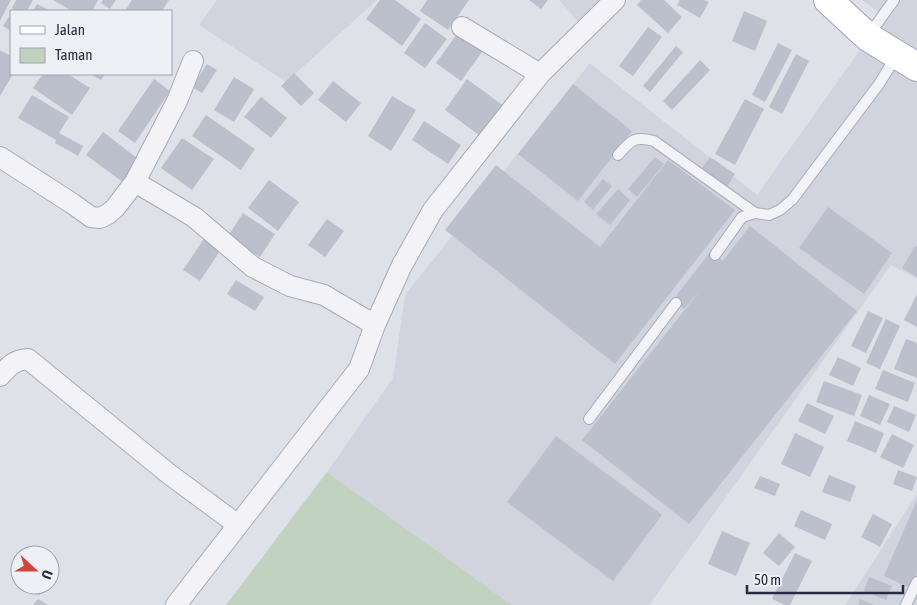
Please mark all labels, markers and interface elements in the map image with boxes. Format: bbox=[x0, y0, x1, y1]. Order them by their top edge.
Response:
legend bbox=[10, 10, 172, 75]
text: Jalan bbox=[55, 21, 85, 38]
text: Taman bbox=[55, 46, 93, 63]
north arrow bbox=[10, 545, 60, 595]
scale bar bbox=[747, 562, 903, 594]
text: U bbox=[38, 568, 56, 581]
text: 50 m bbox=[754, 571, 781, 588]

